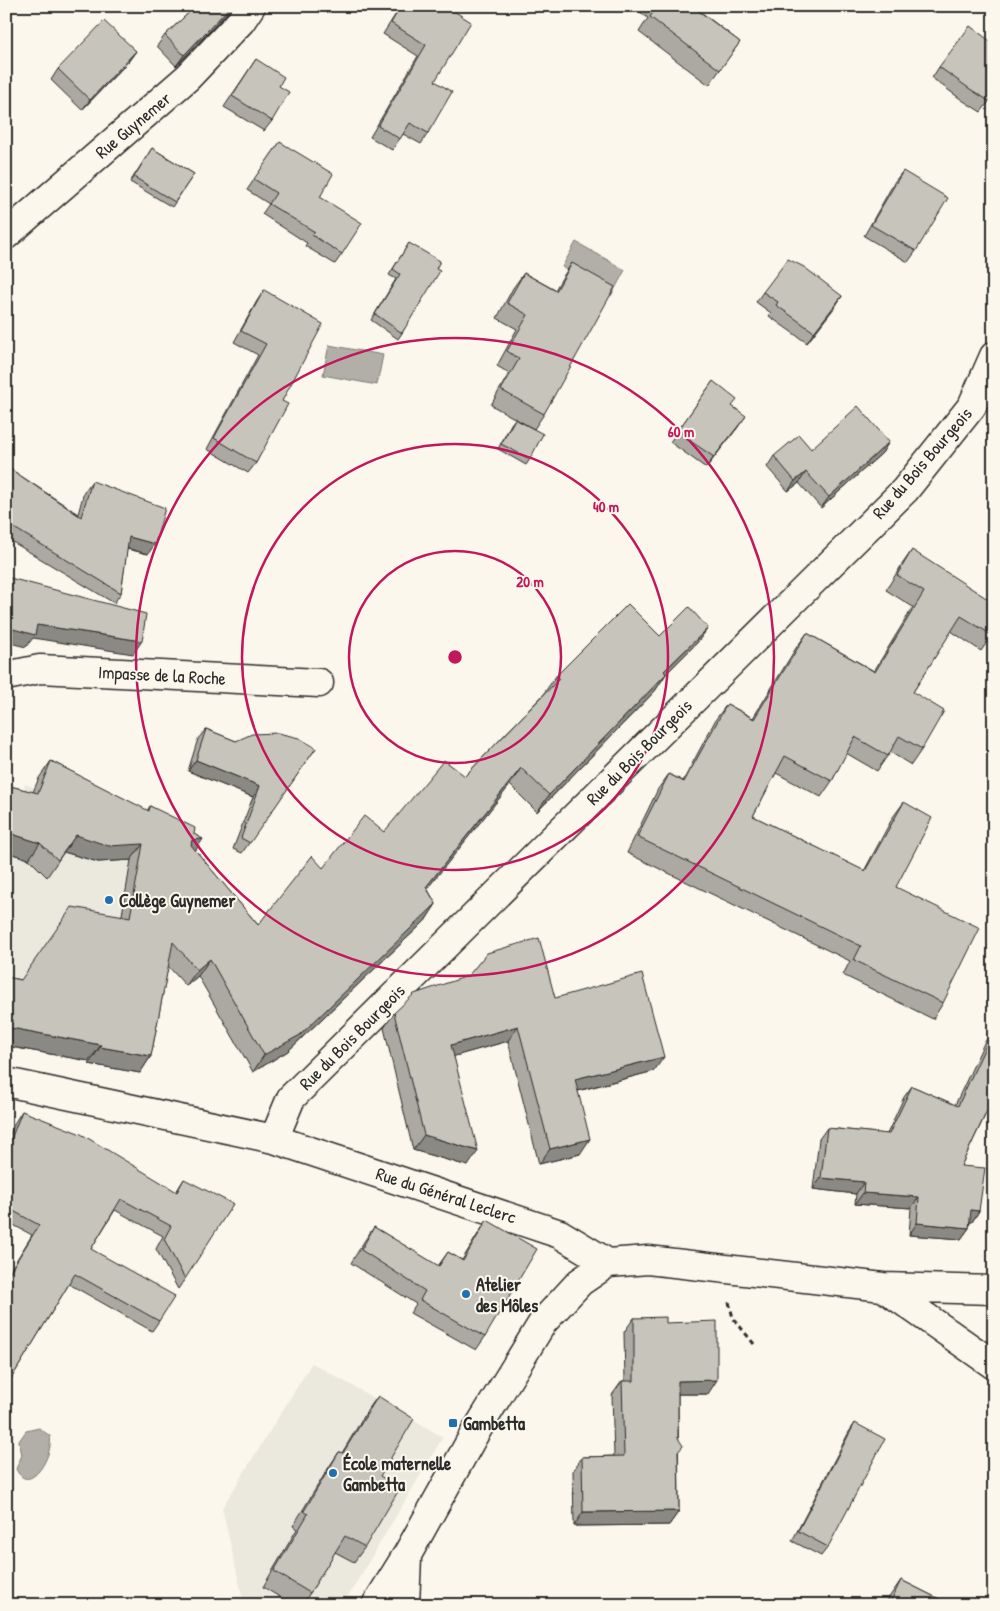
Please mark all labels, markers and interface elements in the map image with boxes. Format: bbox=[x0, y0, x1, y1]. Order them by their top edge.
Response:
street label: Rue Guynemer bbox=[90, 86, 176, 164]
street label: Rue du Bois Bourgeois bbox=[867, 402, 978, 524]
text: 60 m bbox=[668, 421, 694, 442]
text: 40 m bbox=[593, 496, 619, 517]
text: 20 m bbox=[516, 571, 544, 592]
centre of rings bbox=[446, 648, 464, 666]
street label: Impasse de la Roche bbox=[98, 659, 226, 691]
street label: Rue du Bois Bourgeois bbox=[581, 693, 698, 810]
place label: Collège Guynemer bbox=[119, 888, 236, 914]
marker: Collège Guynemer bbox=[103, 894, 115, 906]
street label: Rue du Bois Bourgeois bbox=[294, 978, 411, 1095]
street label: Rue du Général Leclerc bbox=[373, 1161, 519, 1229]
place label: Atelier des Môles bbox=[476, 1272, 538, 1318]
marker: Atelier des Môles bbox=[460, 1288, 472, 1300]
place label: Gambetta bbox=[463, 1411, 526, 1436]
marker: Gambetta bbox=[447, 1417, 459, 1429]
place label: École maternelle Gambetta bbox=[343, 1451, 452, 1497]
marker: École maternelle Gambetta bbox=[327, 1467, 339, 1479]

